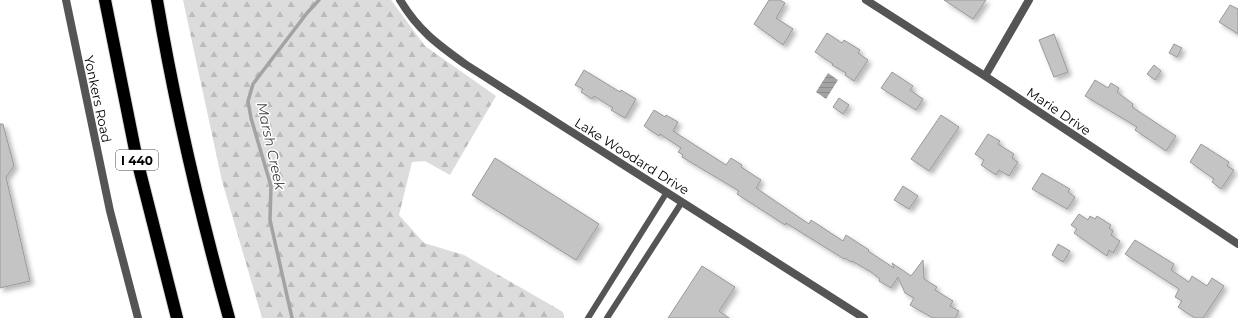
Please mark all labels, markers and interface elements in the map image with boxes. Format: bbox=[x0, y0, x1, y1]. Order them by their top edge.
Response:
street label: Yonkers Road bbox=[81, 54, 115, 144]
street label: Marie Drive bbox=[1024, 84, 1094, 138]
water label: Marsh Creek bbox=[253, 101, 289, 192]
street label: Lake Woodard Drive bbox=[572, 114, 692, 198]
road number: I 440 bbox=[116, 150, 158, 170]

